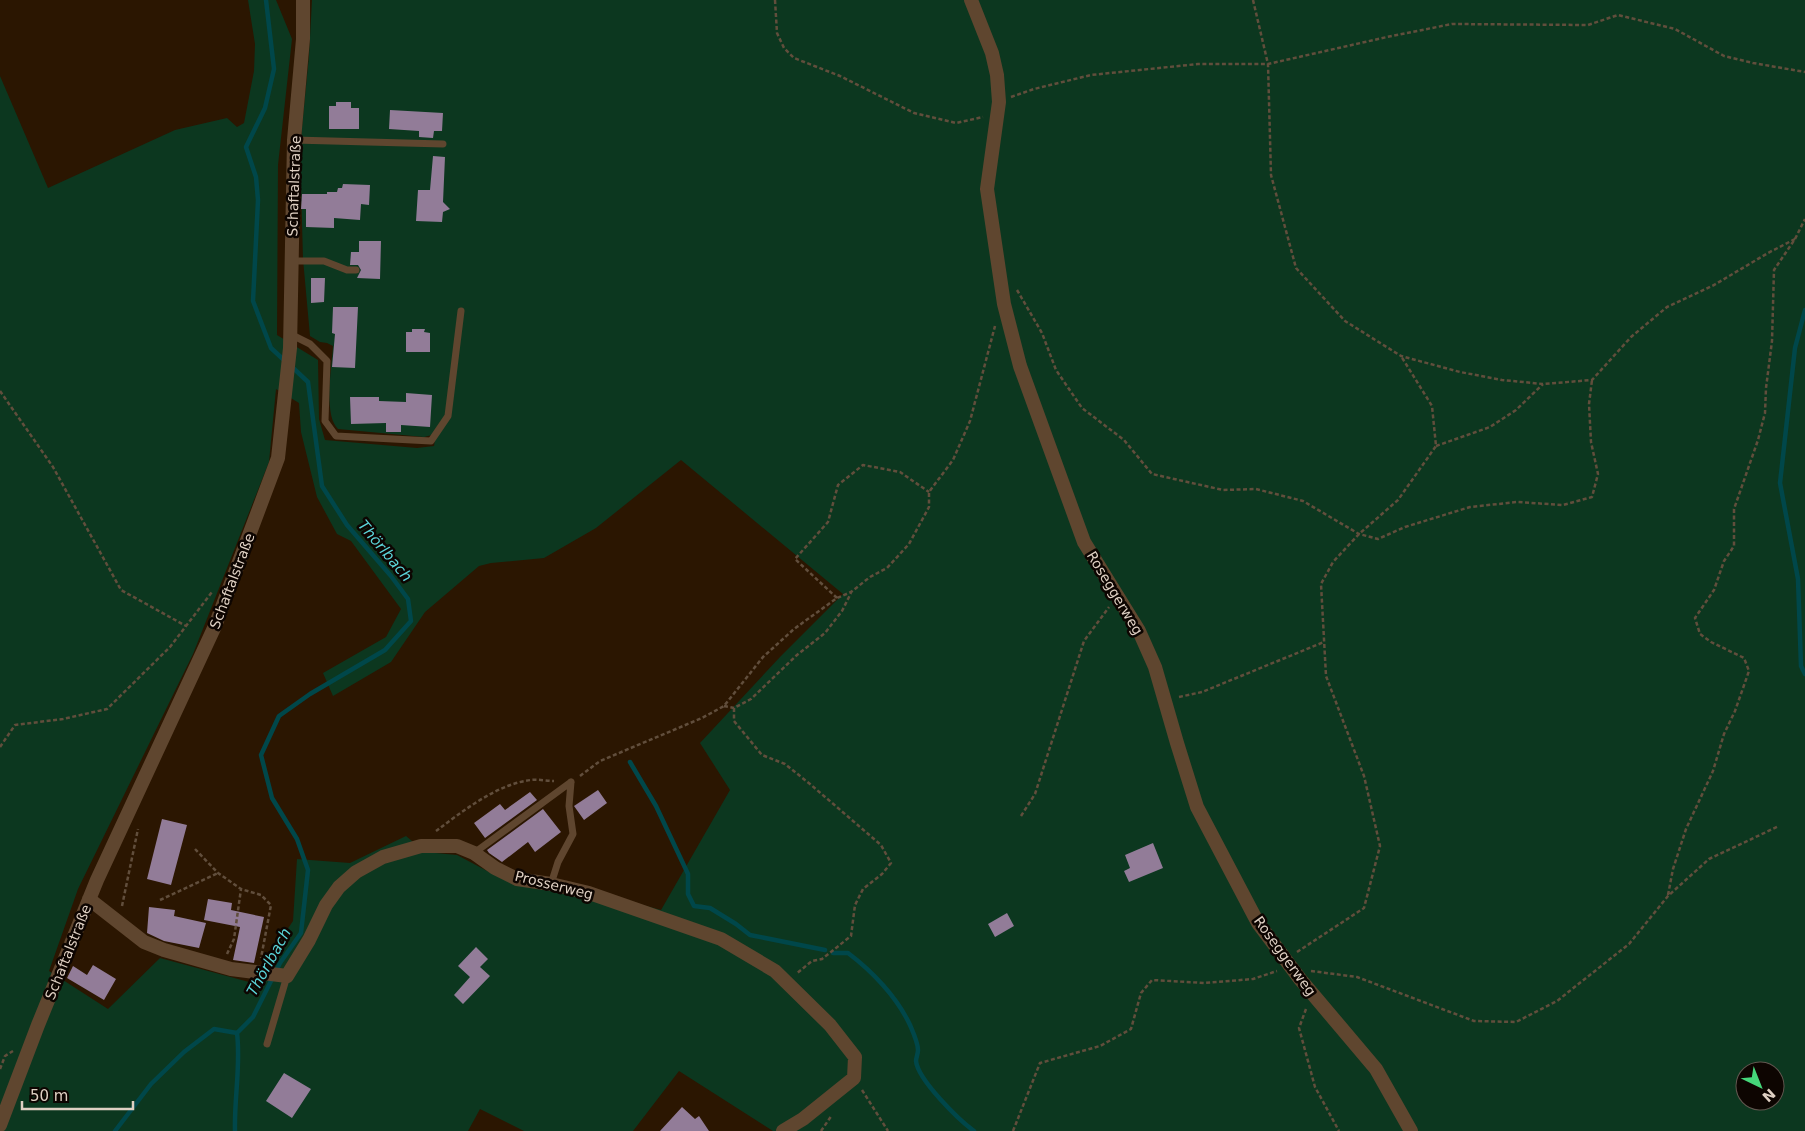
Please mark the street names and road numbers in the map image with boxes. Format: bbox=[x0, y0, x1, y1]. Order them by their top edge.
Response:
street label: Schaftalstraße bbox=[284, 135, 304, 237]
street label: Schaftalstraße bbox=[206, 531, 258, 631]
street label: Roseggerweg bbox=[1084, 548, 1146, 638]
street label: Prosserweg bbox=[513, 868, 595, 902]
street label: Schaftalstraße bbox=[42, 902, 94, 1002]
street label: Roseggerweg bbox=[1251, 913, 1319, 999]

